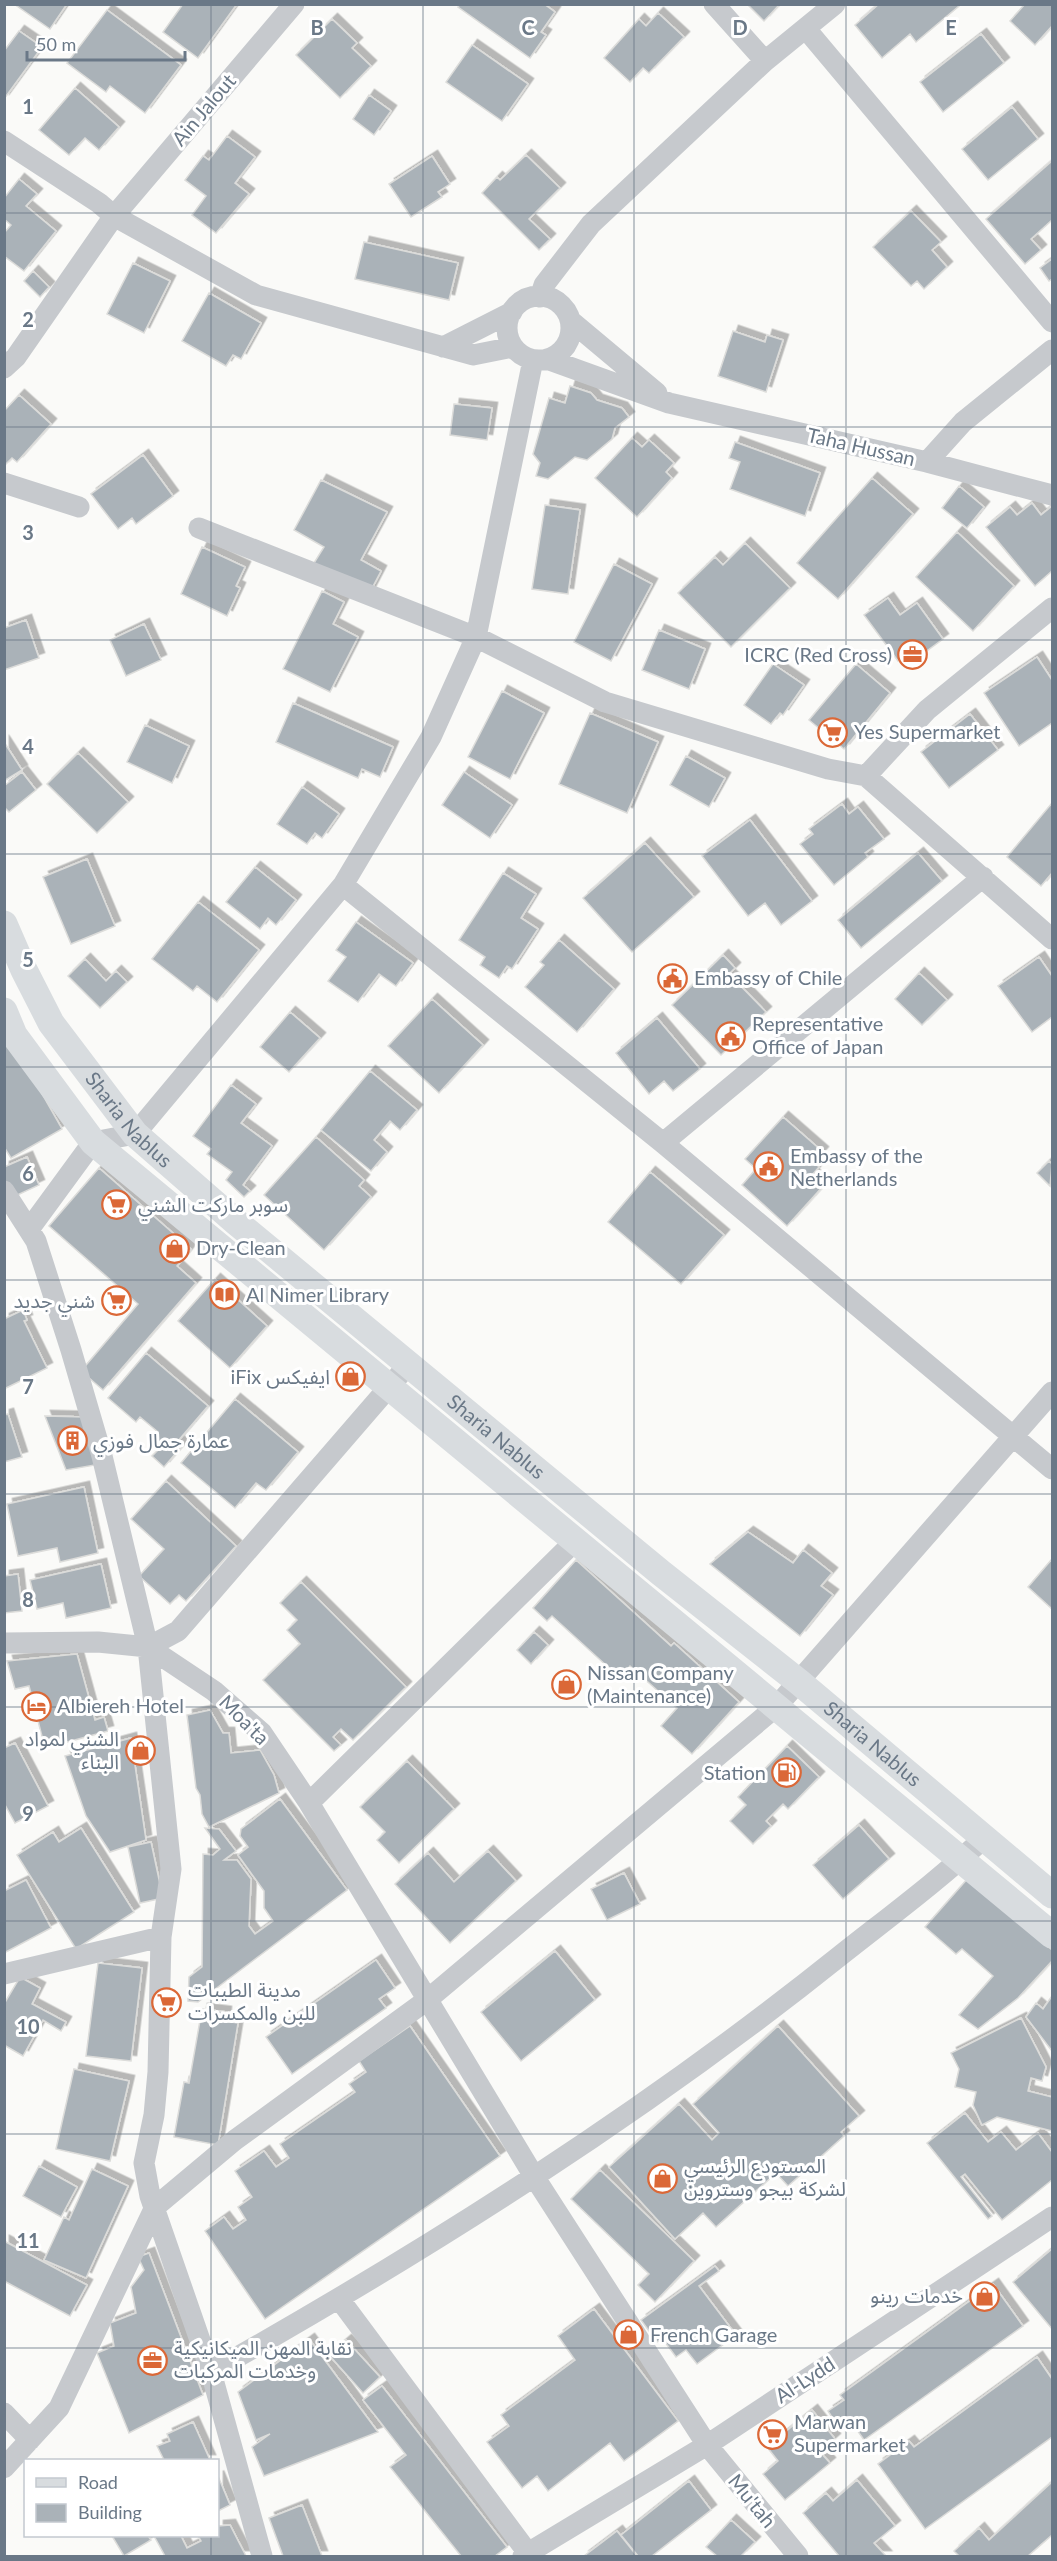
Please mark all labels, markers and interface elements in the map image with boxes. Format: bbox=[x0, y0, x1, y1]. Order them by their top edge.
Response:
text: B bbox=[310, 15, 324, 39]
text: C bbox=[521, 15, 535, 39]
text: D bbox=[732, 15, 748, 39]
text: E bbox=[945, 15, 957, 39]
scale bar bbox=[27, 24, 184, 62]
text: 50 m bbox=[36, 33, 76, 55]
street label: Ain Jalout bbox=[166, 69, 240, 150]
text: 1 bbox=[22, 94, 34, 118]
text: 2 bbox=[22, 307, 34, 331]
street label: Taha Hussan bbox=[805, 422, 918, 470]
text: 3 bbox=[22, 520, 34, 544]
office icon: ICRC (Red Cross) bbox=[897, 639, 929, 671]
place label: ICRC (Red Cross) bbox=[744, 642, 892, 666]
supermarket icon: Yes Supermarket bbox=[817, 716, 849, 748]
place label: Yes Supermarket bbox=[854, 719, 1000, 743]
text: 4 bbox=[22, 734, 34, 758]
text: 5 bbox=[22, 947, 34, 971]
public building icon: Embassy of Chile bbox=[657, 962, 689, 994]
place label: Embassy of Chile bbox=[694, 965, 842, 989]
place label: Representative Office of Japan bbox=[752, 1011, 883, 1058]
public building icon: Representative Office of Japan bbox=[715, 1020, 747, 1052]
street label: Sharia Nablus bbox=[81, 1067, 177, 1172]
place label: Embassy of the Netherlands bbox=[790, 1143, 923, 1190]
public building icon: Embassy of the Netherlands bbox=[753, 1151, 785, 1183]
text: 6 bbox=[22, 1161, 34, 1185]
supermarket icon: سوبر ماركت الشني bbox=[101, 1189, 133, 1221]
place label: سوبر ماركت الشني bbox=[138, 1192, 288, 1221]
shop icon: Dry-Clean bbox=[159, 1232, 191, 1264]
place label: Dry-Clean bbox=[196, 1235, 286, 1259]
library icon: Al Nimer Library bbox=[209, 1279, 241, 1311]
place label: Al Nimer Library bbox=[246, 1282, 390, 1306]
supermarket icon: شني جديد bbox=[100, 1285, 132, 1317]
place label: شني جديد bbox=[14, 1288, 95, 1317]
shop icon: iFix ايفيكس bbox=[335, 1361, 367, 1393]
place label: iFix ايفيكس bbox=[231, 1364, 330, 1389]
text: 7 bbox=[22, 1374, 34, 1398]
street label: Sharia Nablus bbox=[443, 1389, 550, 1483]
building icon: عمارة جمال فوزي bbox=[56, 1425, 88, 1457]
place label: عمارة جمال فوزي bbox=[93, 1428, 229, 1457]
text: 8 bbox=[22, 1587, 34, 1611]
place label: Nissan Company (Maintenance) bbox=[587, 1660, 734, 1707]
shop icon: Nissan Company (Maintenance) bbox=[550, 1669, 582, 1701]
street label: Moa'ta bbox=[215, 1689, 275, 1749]
hotel icon: Albiereh Hotel bbox=[20, 1690, 52, 1722]
place label: Albiereh Hotel bbox=[57, 1693, 184, 1717]
street label: Sharia Nablus bbox=[820, 1695, 927, 1791]
place label: الشني لمواد البناء bbox=[25, 1726, 119, 1773]
shop icon: الشني لمواد البناء bbox=[124, 1735, 156, 1767]
fuel station icon: Station bbox=[771, 1757, 803, 1789]
place label: Station bbox=[704, 1760, 766, 1784]
text: 9 bbox=[22, 1801, 34, 1825]
place label: مدينة الطيبات للبن والمكسرات bbox=[188, 1977, 315, 2025]
supermarket icon: مدينة الطيبات للبن والمكسرات bbox=[151, 1986, 183, 2018]
text: 10 bbox=[16, 2014, 40, 2038]
place label: المستودع الرئيسي لشركة بيجو وستروين bbox=[684, 2153, 846, 2201]
shop icon: المستودع الرئيسي لشركة بيجو وستروين bbox=[647, 2162, 679, 2194]
text: 11 bbox=[16, 2228, 40, 2252]
shop icon: خدمات رينو bbox=[968, 2280, 1000, 2312]
place label: خدمات رينو bbox=[870, 2283, 963, 2308]
shop icon: French Garage bbox=[613, 2319, 645, 2351]
place label: French Garage bbox=[650, 2322, 777, 2346]
place label: نقابة المهن الميكانيكية وخدمات المركبات bbox=[174, 2335, 352, 2383]
office icon: نقابة المهن الميكانيكية وخدمات المركبات bbox=[137, 2344, 169, 2376]
street label: Al-Lydd bbox=[770, 2351, 839, 2407]
place label: Marwan Supermarket bbox=[794, 2409, 906, 2456]
supermarket icon: Marwan Supermarket bbox=[757, 2418, 789, 2450]
legend bbox=[24, 2459, 219, 2537]
street label: Mu'tah bbox=[724, 2469, 782, 2532]
text: Road bbox=[78, 2471, 118, 2493]
text: Building bbox=[78, 2501, 142, 2523]

